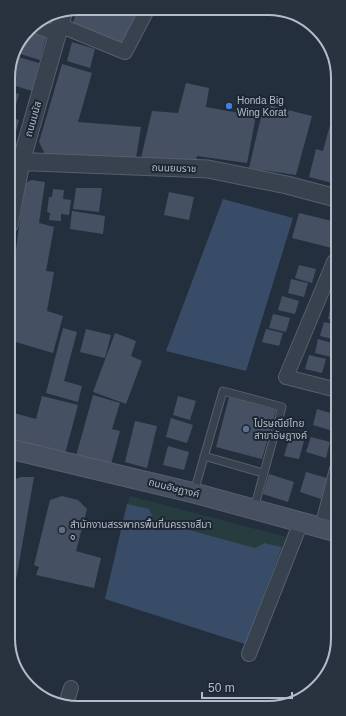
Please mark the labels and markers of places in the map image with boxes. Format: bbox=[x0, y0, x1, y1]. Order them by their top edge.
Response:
place label: Honda Big Wing Korat bbox=[237, 95, 287, 118]
marker: Honda Big Wing Korat bbox=[224, 101, 234, 111]
place label: ไปรษณีย์ไทย สาขาอัษฎางค์ bbox=[253, 418, 307, 441]
marker: ไปรษณีย์ไทย สาขาอัษฎางค์ bbox=[241, 424, 251, 434]
place label: สำนักงานสรรพากรพื้นที่นครราชสีมา ๑ bbox=[70, 517, 212, 542]
marker: สำนักงานสรรพากรพื้นที่นครราชสีมา ๑ bbox=[57, 525, 67, 535]

